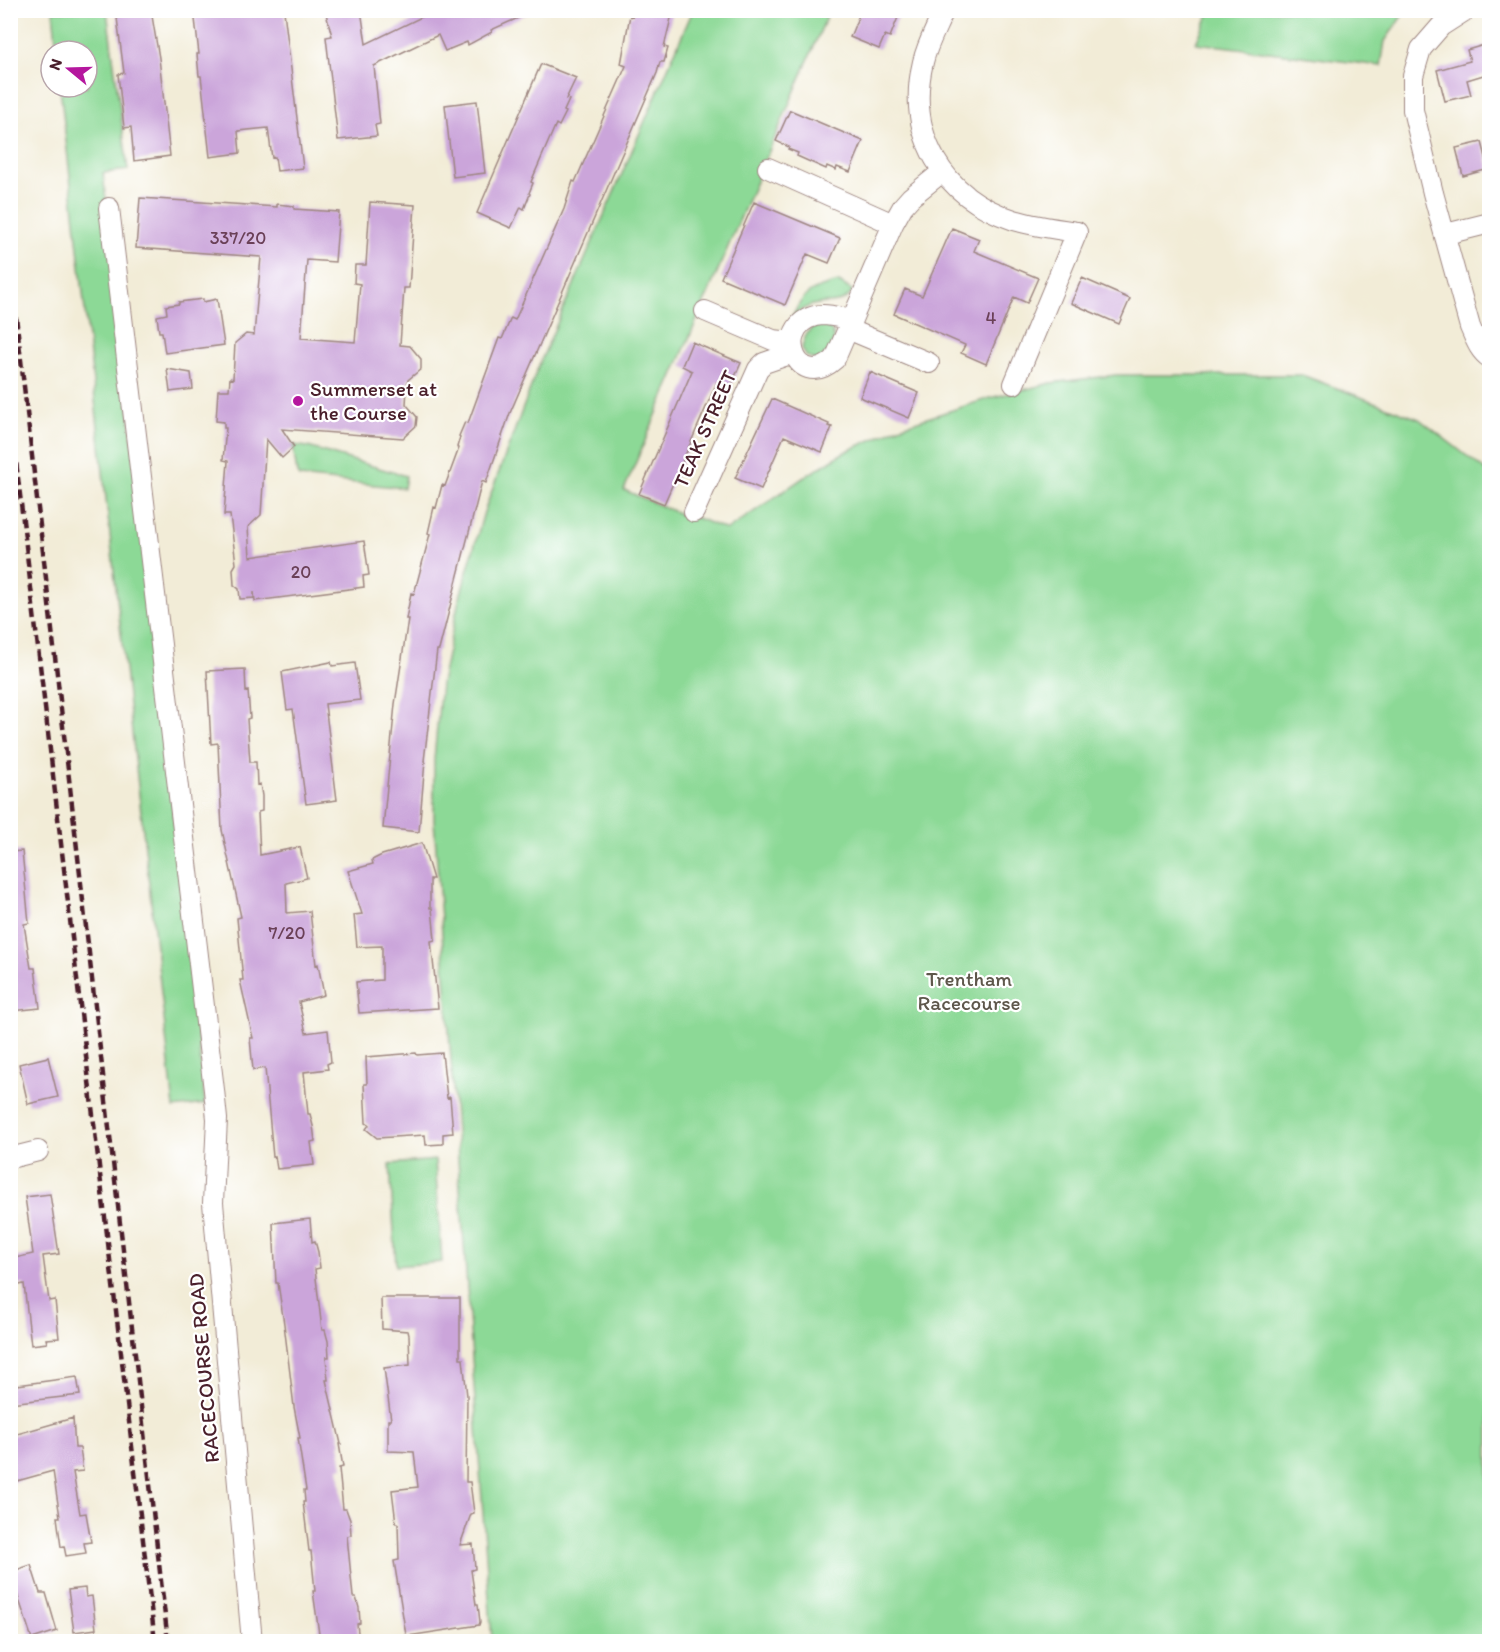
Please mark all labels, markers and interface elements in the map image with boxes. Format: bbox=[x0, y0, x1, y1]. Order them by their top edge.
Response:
north arrow bbox=[39, 39, 99, 99]
text: N bbox=[45, 56, 66, 72]
house number: 337/20 bbox=[210, 227, 266, 249]
house number: 4 bbox=[986, 307, 997, 329]
street label: TEAK STREET bbox=[667, 366, 742, 492]
place label: Summerset at the Course bbox=[310, 376, 437, 425]
marker: Summerset at the Course bbox=[291, 394, 305, 408]
house number: 20 bbox=[291, 561, 311, 583]
house number: 7/20 bbox=[268, 922, 306, 944]
park label: Trentham Racecourse bbox=[918, 966, 1020, 1015]
street label: RACECOURSE ROAD bbox=[183, 1272, 224, 1464]

